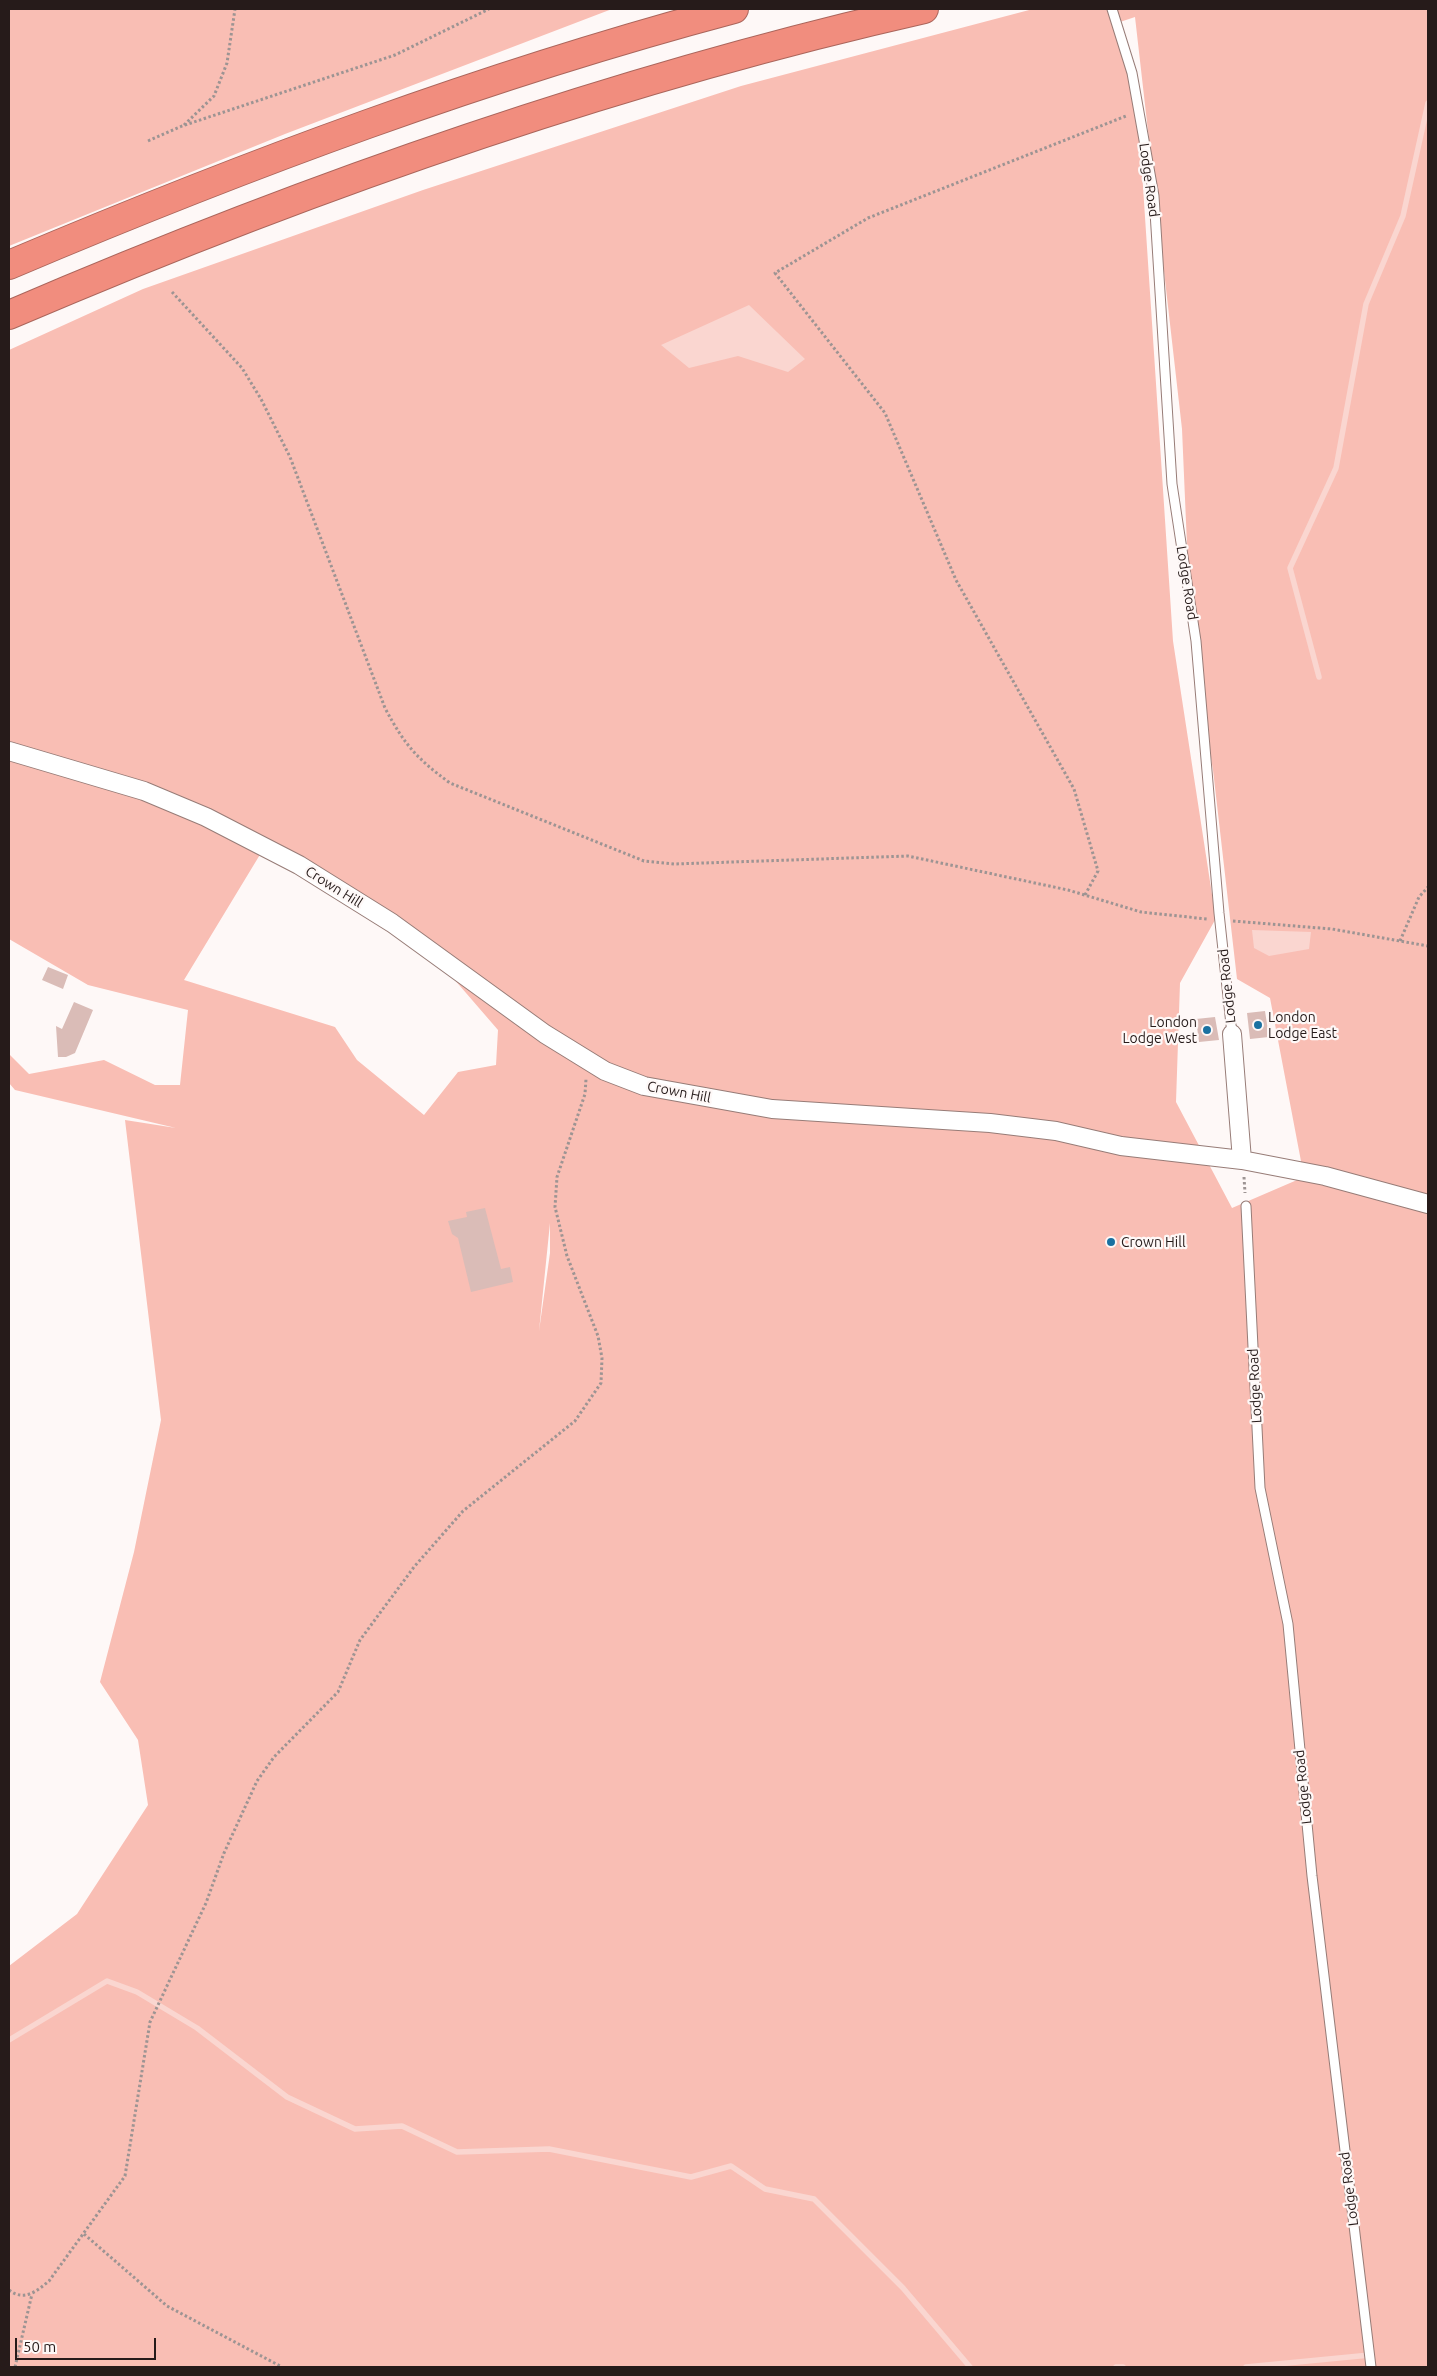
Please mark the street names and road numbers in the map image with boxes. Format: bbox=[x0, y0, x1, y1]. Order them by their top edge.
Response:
street label: Lodge Road bbox=[1135, 142, 1163, 218]
street label: Lodge Road bbox=[1173, 545, 1201, 621]
street label: Crown Hill bbox=[302, 863, 366, 911]
street label: Lodge Road bbox=[1215, 948, 1239, 1024]
street label: Crown Hill bbox=[646, 1078, 712, 1106]
street label: Lodge Road bbox=[1245, 1348, 1265, 1424]
street label: Lodge Road bbox=[1291, 1749, 1315, 1825]
street label: Lodge Road bbox=[1336, 2151, 1362, 2227]

